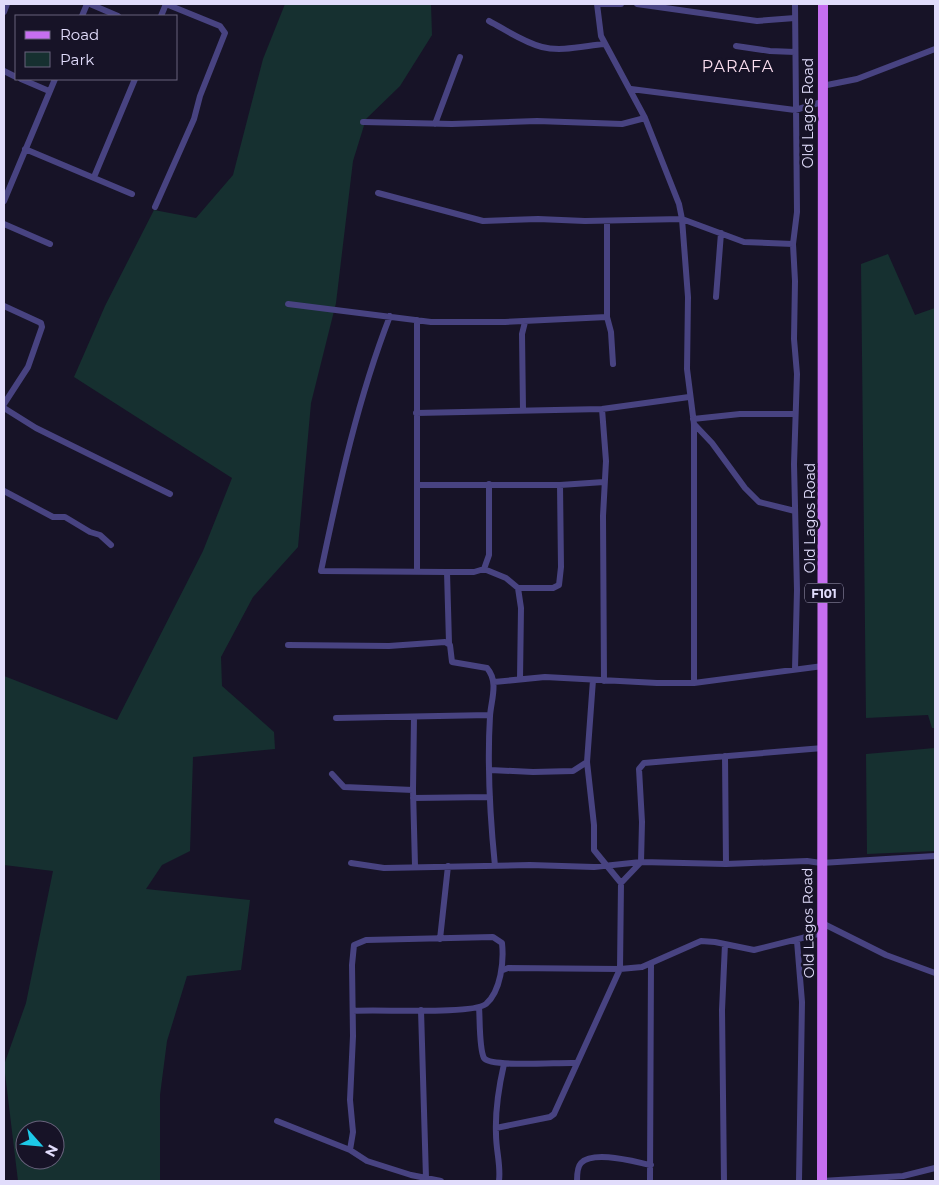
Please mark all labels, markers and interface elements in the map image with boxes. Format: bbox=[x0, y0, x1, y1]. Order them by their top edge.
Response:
legend bbox=[15, 15, 178, 80]
text: Road bbox=[60, 25, 99, 44]
text: Park bbox=[60, 50, 94, 69]
district label: PARAFA bbox=[702, 57, 774, 76]
street label: Old Lagos Road bbox=[799, 58, 817, 168]
street label: Old Lagos Road bbox=[801, 463, 819, 573]
road number: F101 bbox=[805, 584, 843, 602]
street label: Old Lagos Road bbox=[798, 868, 818, 978]
north arrow bbox=[15, 1120, 65, 1170]
text: N bbox=[41, 1142, 62, 1160]

